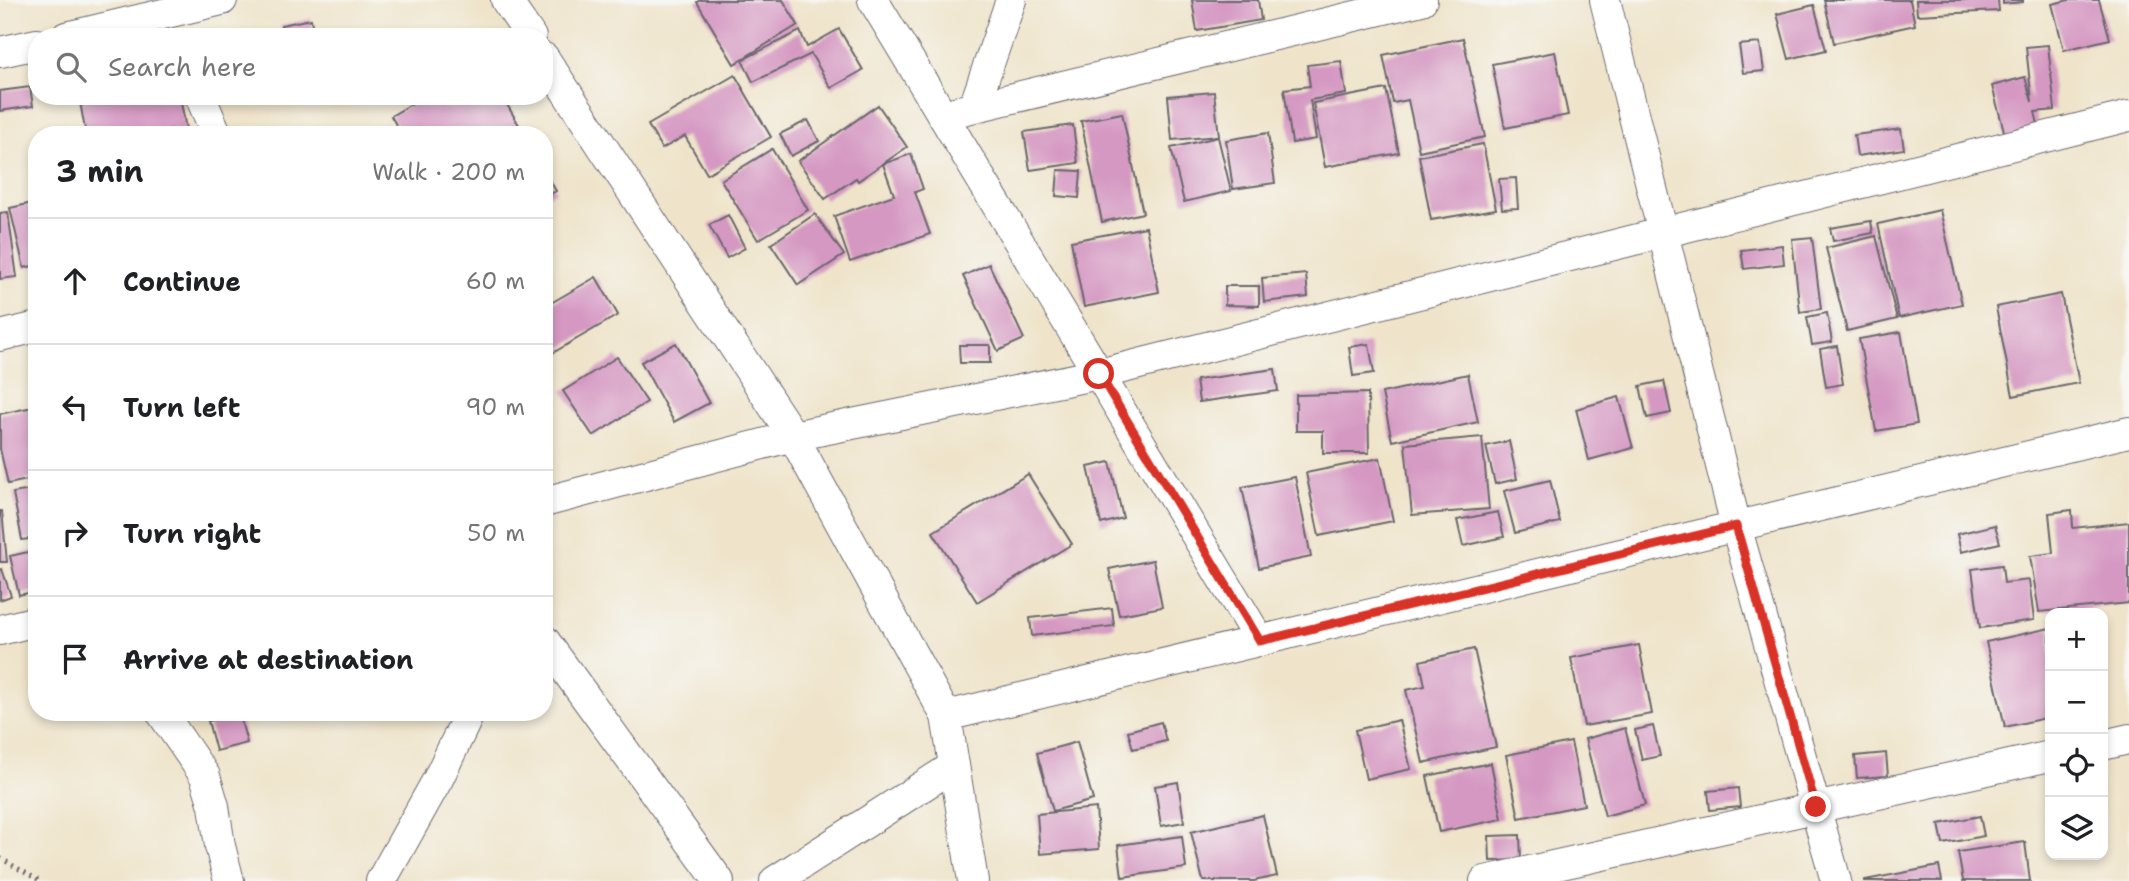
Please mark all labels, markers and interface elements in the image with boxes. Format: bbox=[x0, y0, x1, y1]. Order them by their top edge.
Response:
search box bbox=[28, 28, 553, 105]
icon: search bbox=[52, 48, 90, 86]
text: Search here bbox=[108, 49, 257, 84]
text: 3 min bbox=[56, 151, 143, 192]
text: Walk · 200 m bbox=[372, 157, 525, 187]
icon: ahead bbox=[56, 262, 94, 300]
text: Continue bbox=[123, 264, 241, 299]
text: 60 m bbox=[466, 266, 525, 296]
route start bbox=[1083, 358, 1114, 389]
icon: left bbox=[56, 388, 94, 426]
text: Turn left bbox=[123, 390, 240, 425]
text: 90 m bbox=[465, 392, 525, 422]
icon: right bbox=[56, 514, 94, 552]
text: Turn right bbox=[123, 516, 261, 551]
text: 50 m bbox=[467, 518, 525, 548]
map controls bbox=[2045, 608, 2108, 860]
button: + bbox=[2045, 608, 2108, 671]
icon: arrive bbox=[56, 640, 94, 678]
text: Arrive at destination bbox=[123, 642, 413, 677]
button: − bbox=[2045, 671, 2108, 734]
button: locate bbox=[2045, 734, 2108, 797]
route end bbox=[1800, 791, 1831, 822]
button: layers bbox=[2045, 797, 2108, 860]

